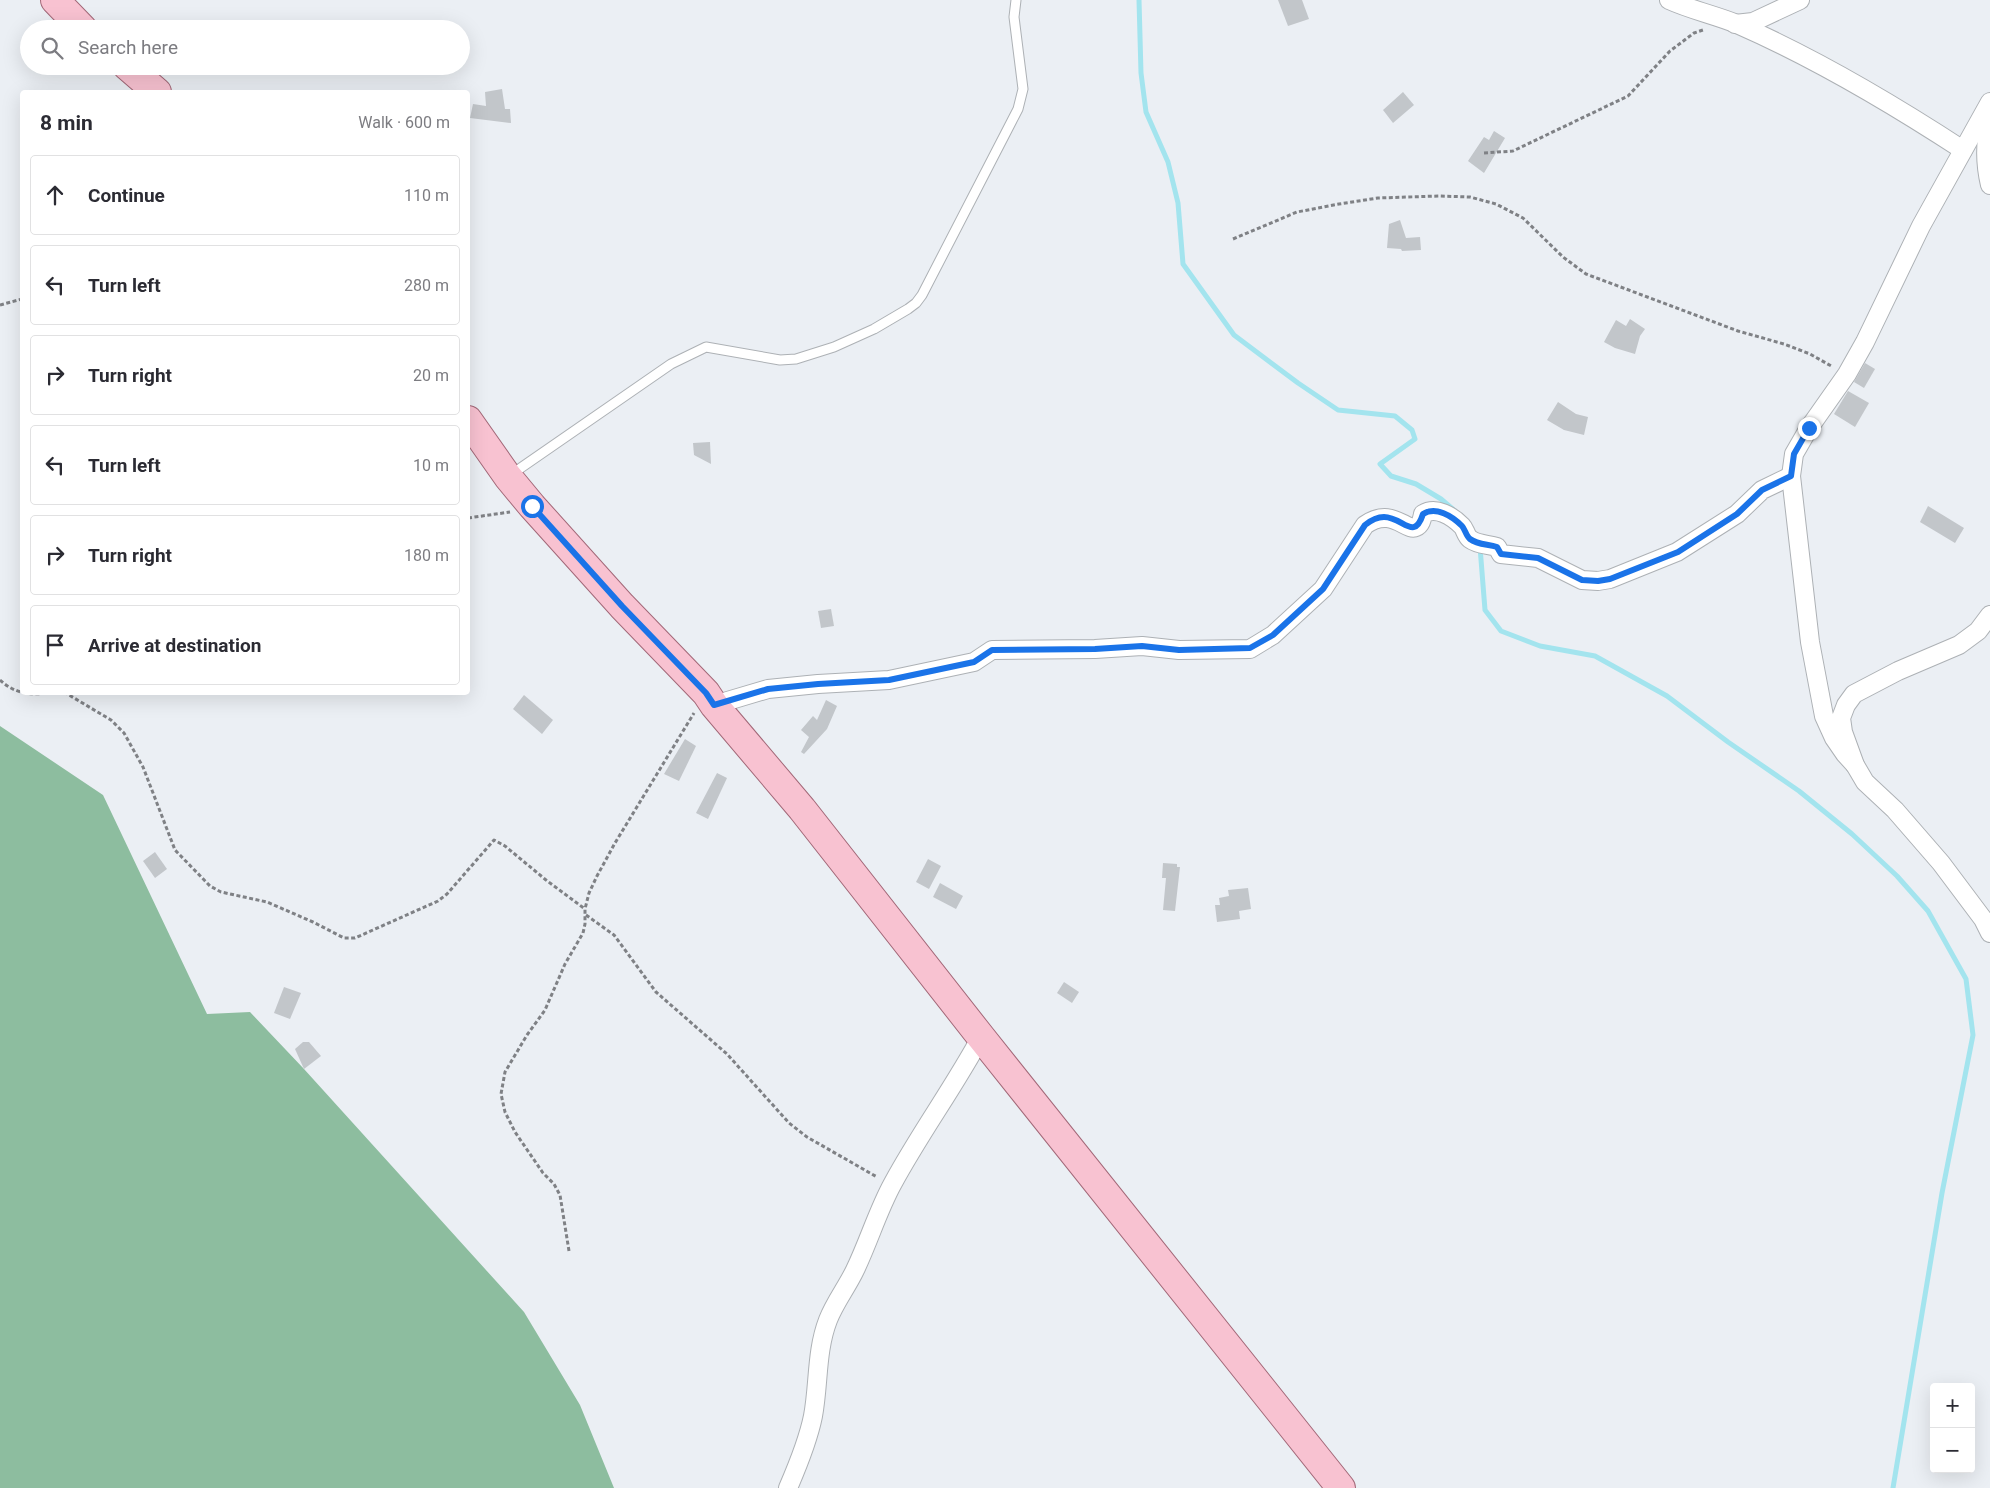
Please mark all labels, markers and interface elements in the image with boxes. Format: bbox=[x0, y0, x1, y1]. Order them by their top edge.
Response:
search box bbox=[20, 20, 470, 75]
icon: search bbox=[38, 34, 66, 62]
text: Search here bbox=[78, 36, 178, 59]
text: 8 min bbox=[40, 111, 93, 135]
text: Walk · 600 m bbox=[358, 113, 450, 132]
icon: ahead bbox=[41, 181, 69, 209]
text: Continue bbox=[88, 184, 165, 207]
text: 110 m bbox=[404, 186, 449, 205]
icon: left bbox=[41, 271, 69, 299]
text: Turn left bbox=[88, 274, 161, 297]
text: 280 m bbox=[404, 276, 449, 295]
icon: right bbox=[41, 361, 69, 389]
text: Turn right bbox=[88, 364, 172, 387]
text: 20 m bbox=[413, 366, 449, 385]
route end bbox=[1798, 417, 1821, 440]
icon: left bbox=[41, 451, 69, 479]
text: Turn left bbox=[88, 454, 161, 477]
text: 10 m bbox=[413, 456, 449, 475]
route start bbox=[521, 495, 544, 518]
icon: right bbox=[41, 541, 69, 569]
text: Turn right bbox=[88, 544, 172, 567]
text: 180 m bbox=[404, 546, 449, 565]
icon: arrive bbox=[41, 631, 69, 659]
text: Arrive at destination bbox=[88, 634, 261, 657]
map controls bbox=[1930, 1383, 1975, 1473]
button: + bbox=[1930, 1383, 1975, 1428]
button: − bbox=[1930, 1428, 1975, 1473]

